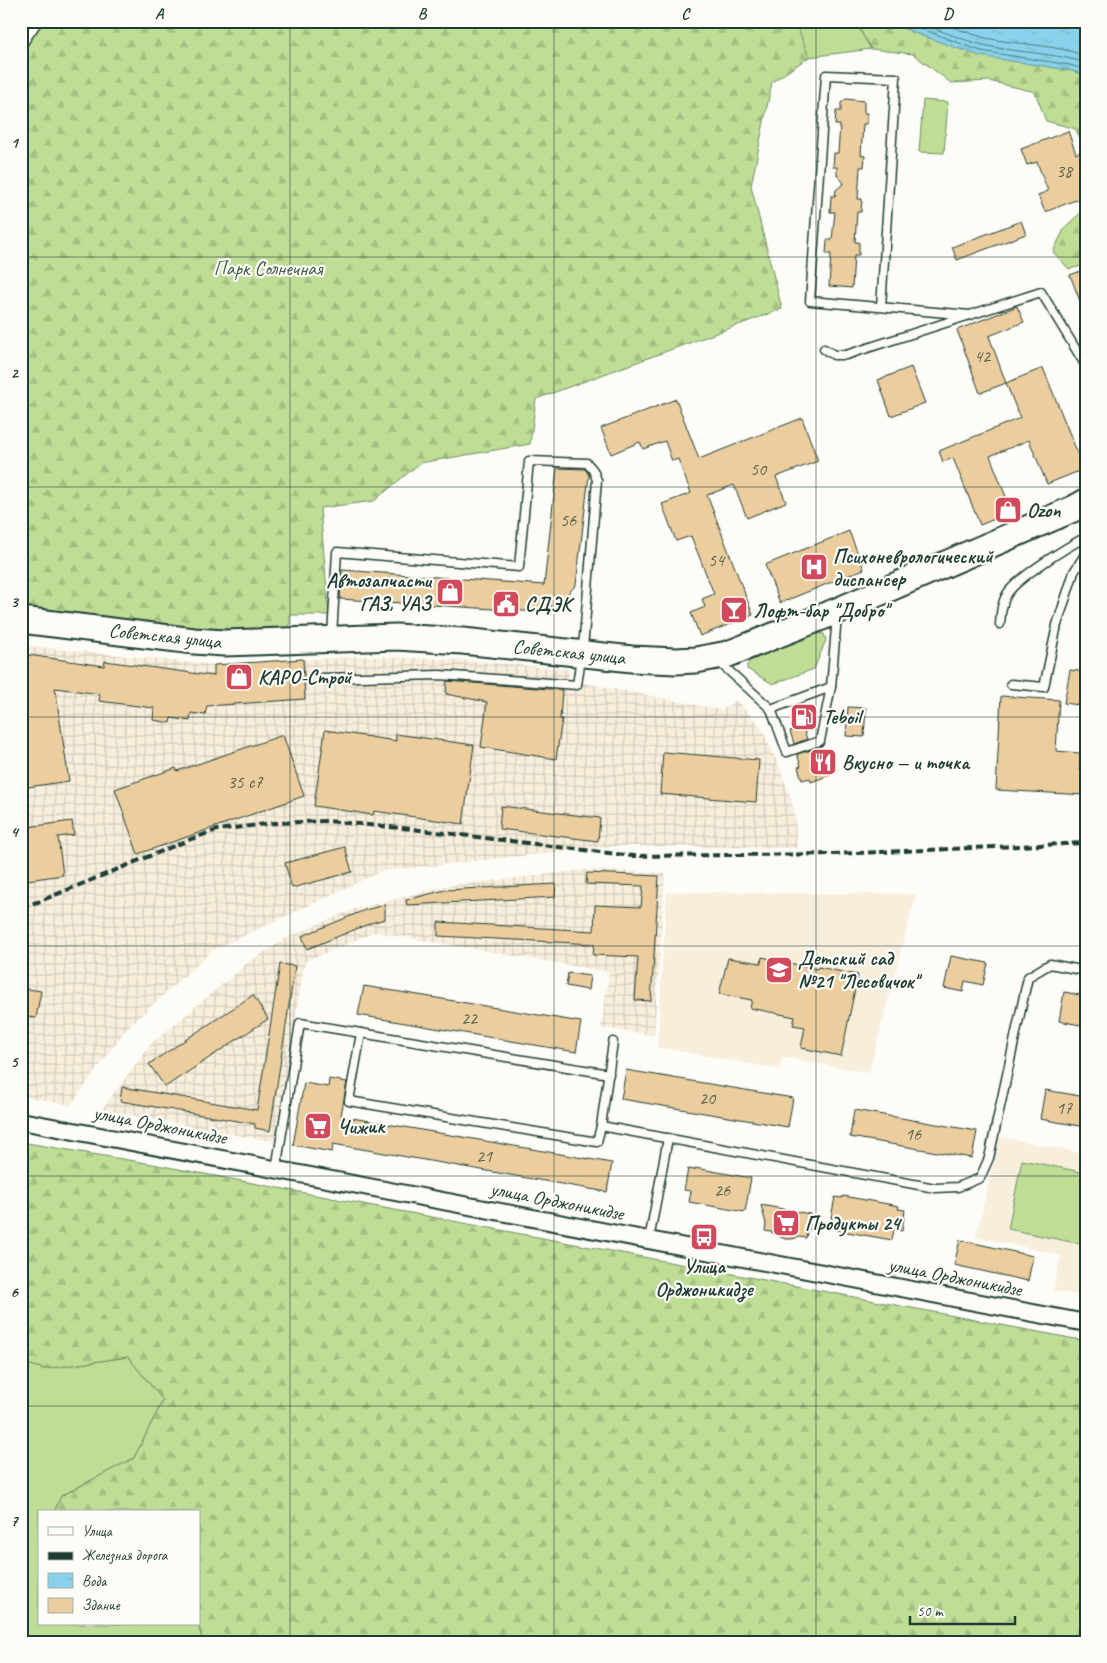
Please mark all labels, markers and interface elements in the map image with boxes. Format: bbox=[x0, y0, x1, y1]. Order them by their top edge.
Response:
text: A bbox=[155, 4, 165, 24]
text: B bbox=[418, 4, 428, 24]
text: C bbox=[681, 4, 691, 24]
text: D bbox=[943, 4, 954, 24]
text: 1 bbox=[10, 133, 19, 153]
house number: 38 bbox=[1056, 160, 1074, 182]
park label: Парк Солнечная bbox=[214, 256, 324, 281]
house number: 42 bbox=[974, 345, 992, 367]
text: 2 bbox=[10, 363, 19, 383]
house number: 50 bbox=[750, 458, 768, 480]
shop icon: Ozon bbox=[993, 495, 1023, 525]
place label: Ozon bbox=[1027, 498, 1061, 523]
house number: 56 bbox=[560, 509, 577, 531]
place label: Психоневрологический диспансер bbox=[833, 544, 994, 592]
house number: 54 bbox=[708, 549, 726, 571]
hospital icon: Психоневрологический диспансер bbox=[799, 552, 829, 582]
place label: Автозапчасти ГАЗ, УАЗ bbox=[326, 568, 433, 616]
shop icon: Автозапчасти ГАЗ, УАЗ bbox=[435, 577, 465, 607]
public building icon: СДЭК bbox=[491, 589, 521, 619]
text: 3 bbox=[10, 592, 19, 612]
place label: СДЭК bbox=[525, 592, 575, 617]
bar icon: Лофт-бар "Добро" bbox=[719, 595, 749, 625]
place label: Лофт-бар "Добро" bbox=[753, 598, 893, 623]
street label: Советская улица bbox=[108, 618, 224, 654]
street label: Советская улица bbox=[512, 634, 628, 670]
shop icon: КАРО-Строй bbox=[224, 662, 254, 692]
place label: КАРО-Строй bbox=[258, 665, 353, 690]
fuel station icon: Teboil bbox=[789, 702, 819, 732]
place label: Teboil bbox=[823, 705, 864, 730]
restaurant icon: Вкусно — и точка bbox=[808, 747, 838, 777]
place label: Вкусно — и точка bbox=[842, 750, 971, 775]
house number: 35 с7 bbox=[227, 771, 263, 793]
text: 4 bbox=[10, 822, 19, 842]
place label: Детский сад №21 "Лесовичок" bbox=[798, 946, 922, 994]
school or university icon: Детский сад №21 "Лесовичок" bbox=[764, 955, 794, 985]
house number: 22 bbox=[461, 1007, 479, 1029]
text: 5 bbox=[11, 1052, 20, 1072]
house number: 20 bbox=[699, 1087, 717, 1109]
house number: 17 bbox=[1056, 1097, 1073, 1119]
street label: улица Орджоникидзе bbox=[90, 1100, 230, 1150]
supermarket icon: Чижик bbox=[303, 1111, 333, 1141]
place label: Чижик bbox=[337, 1114, 387, 1139]
house number: 16 bbox=[905, 1123, 922, 1145]
house number: 21 bbox=[476, 1145, 493, 1167]
street label: улица Орджоникидзе bbox=[487, 1176, 627, 1226]
house number: 26 bbox=[714, 1179, 731, 1201]
supermarket icon: Продукты 24 bbox=[771, 1208, 801, 1238]
place label: Продукты 24 bbox=[805, 1211, 903, 1237]
bus stop icon: Улица Орджоникидзе bbox=[689, 1222, 719, 1252]
street label: улица Орджоникидзе bbox=[885, 1252, 1025, 1302]
place label: Улица Орджоникидзе bbox=[656, 1254, 755, 1303]
text: 6 bbox=[10, 1282, 19, 1302]
legend bbox=[38, 1510, 200, 1626]
text: 7 bbox=[10, 1511, 19, 1531]
text: Улица bbox=[82, 1522, 113, 1541]
text: Железная дорога bbox=[82, 1546, 169, 1565]
text: Вода bbox=[82, 1572, 107, 1591]
scale bar bbox=[910, 1593, 1014, 1625]
text: Здание bbox=[82, 1596, 121, 1615]
text: 50 m bbox=[917, 1602, 944, 1621]

